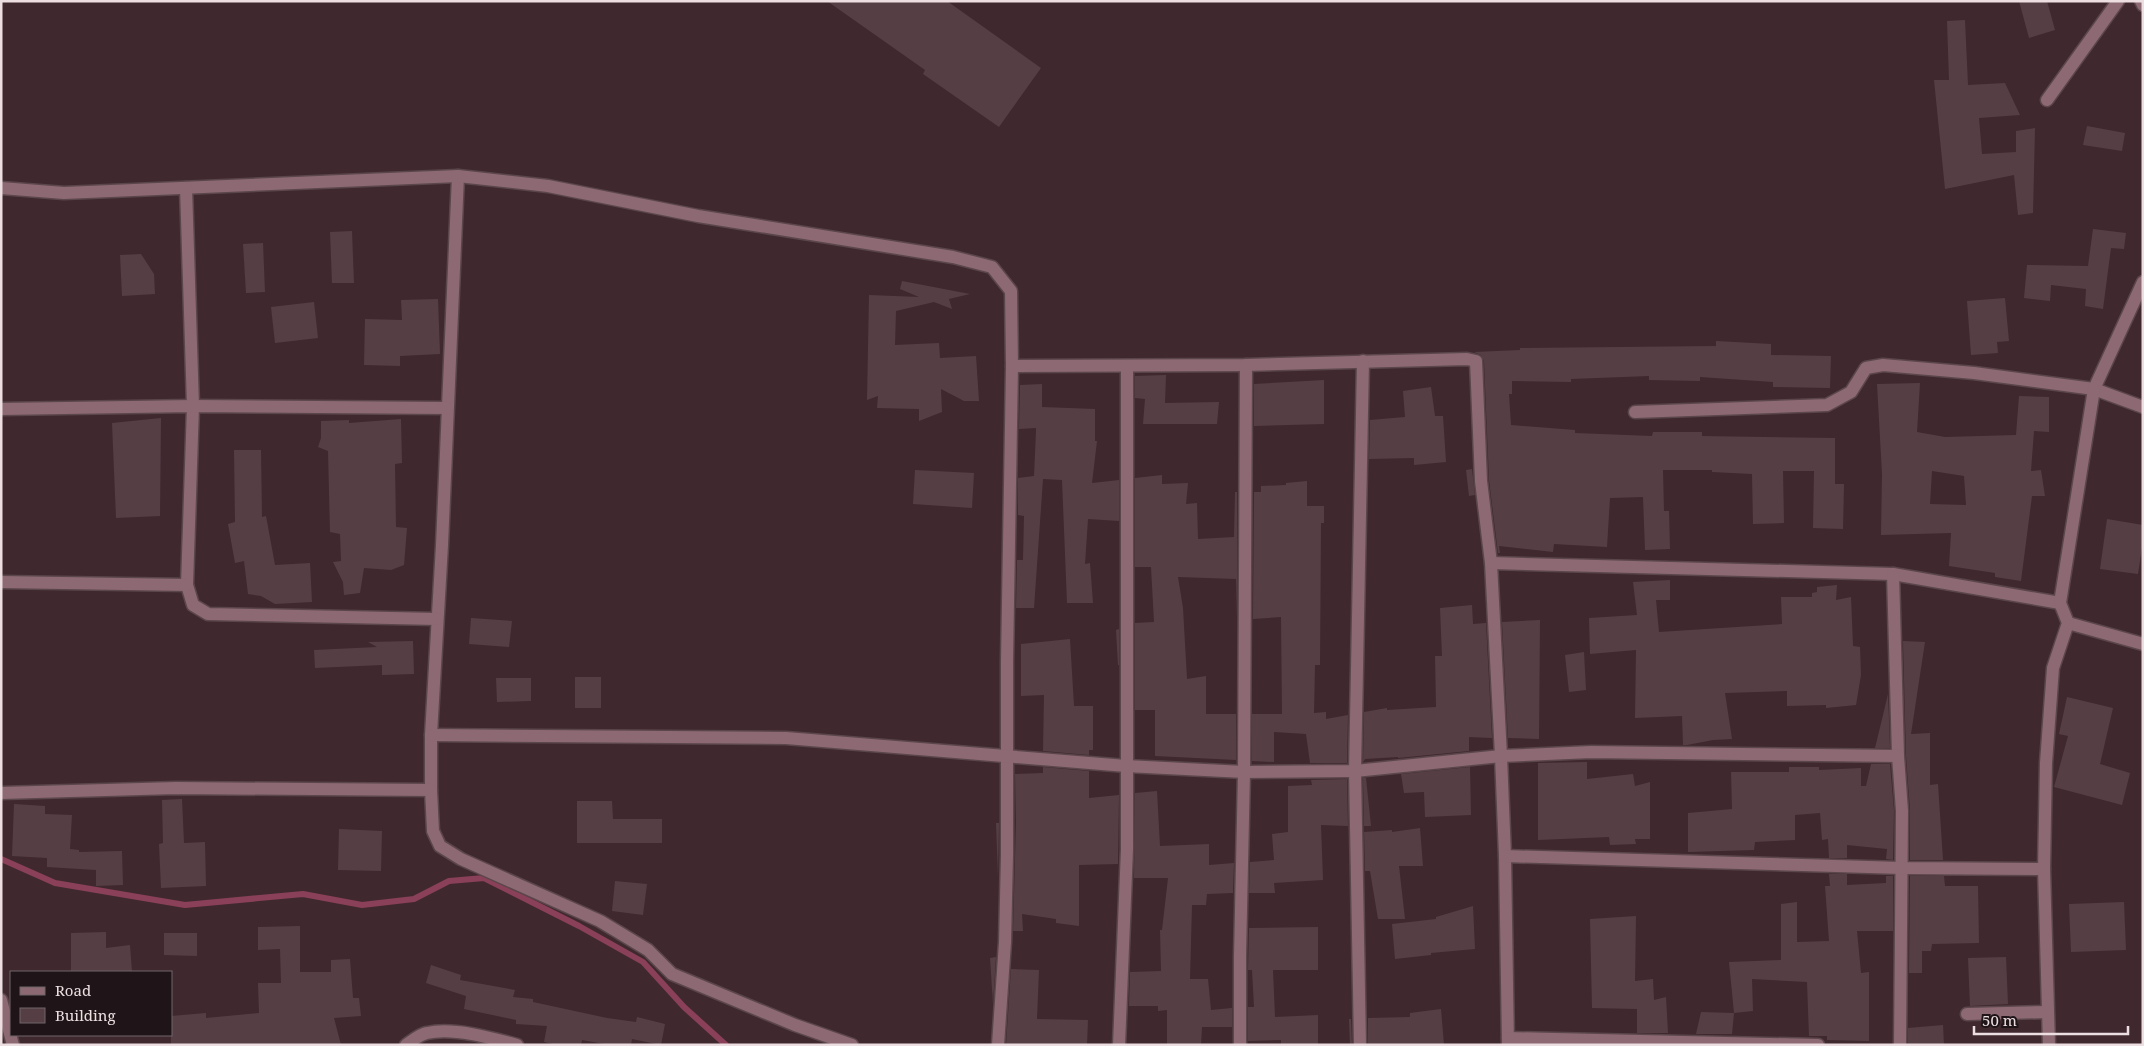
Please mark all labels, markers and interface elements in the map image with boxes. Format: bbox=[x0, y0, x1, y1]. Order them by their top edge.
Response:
legend bbox=[10, 971, 172, 1036]
text: Road bbox=[55, 980, 91, 1000]
scale bar bbox=[1974, 1004, 2128, 1036]
text: Building bbox=[55, 1005, 116, 1025]
text: 50 m bbox=[1982, 1010, 2017, 1030]

